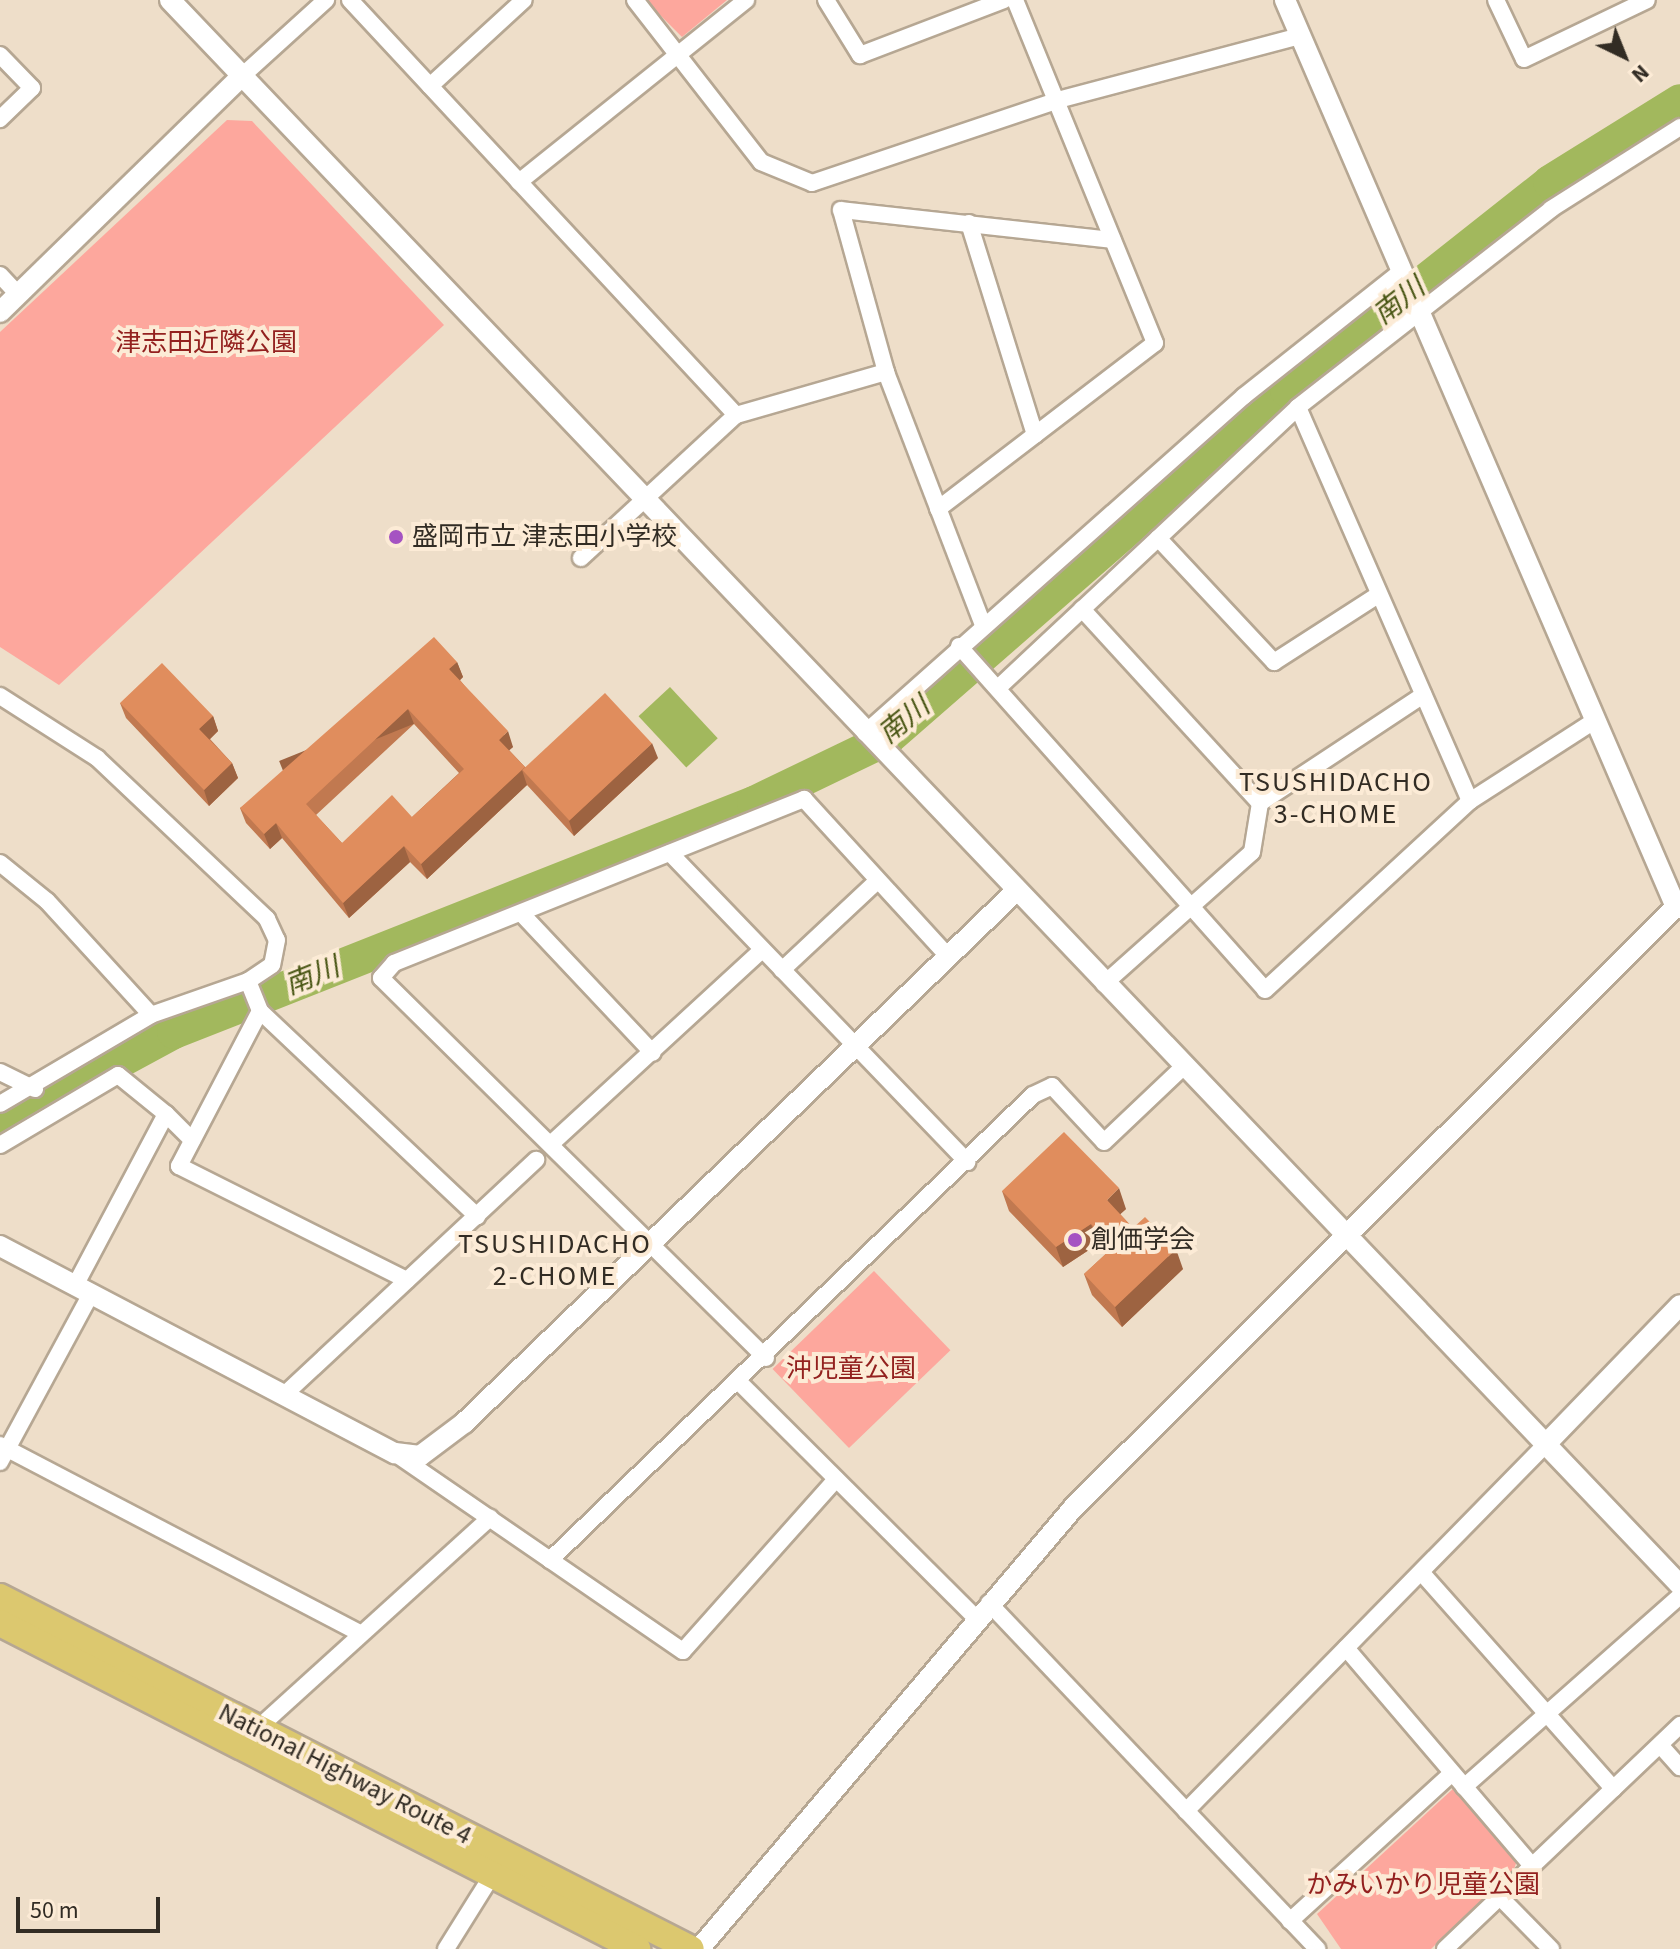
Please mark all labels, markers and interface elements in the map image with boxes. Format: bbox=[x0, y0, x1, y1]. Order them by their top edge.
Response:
north arrow bbox=[1584, 16, 1664, 96]
text: N bbox=[1624, 57, 1657, 90]
water label: 南川 bbox=[1367, 271, 1431, 331]
park label: 津志田近隣公園 bbox=[115, 327, 297, 359]
place label: 盛岡市立 津志田小学校 bbox=[412, 521, 677, 553]
marker: 盛岡市立 津志田小学校 bbox=[387, 528, 405, 546]
water label: 南川 bbox=[872, 689, 936, 751]
district label: TSUSHIDACHO 3-CHOME bbox=[1239, 765, 1433, 831]
water label: 南川 bbox=[280, 950, 344, 1002]
place label: 創価学会 bbox=[1091, 1224, 1195, 1256]
district label: TSUSHIDACHO 2-CHOME bbox=[458, 1227, 652, 1293]
marker: 創価学会 bbox=[1066, 1231, 1084, 1249]
park label: 沖児童公園 bbox=[786, 1353, 916, 1385]
street label: National Highway Route 4 bbox=[213, 1697, 477, 1851]
park label: かみいかり児童公園 bbox=[1306, 1869, 1540, 1901]
scale bar bbox=[20, 1881, 164, 1931]
text: 50 m bbox=[30, 1893, 79, 1928]

